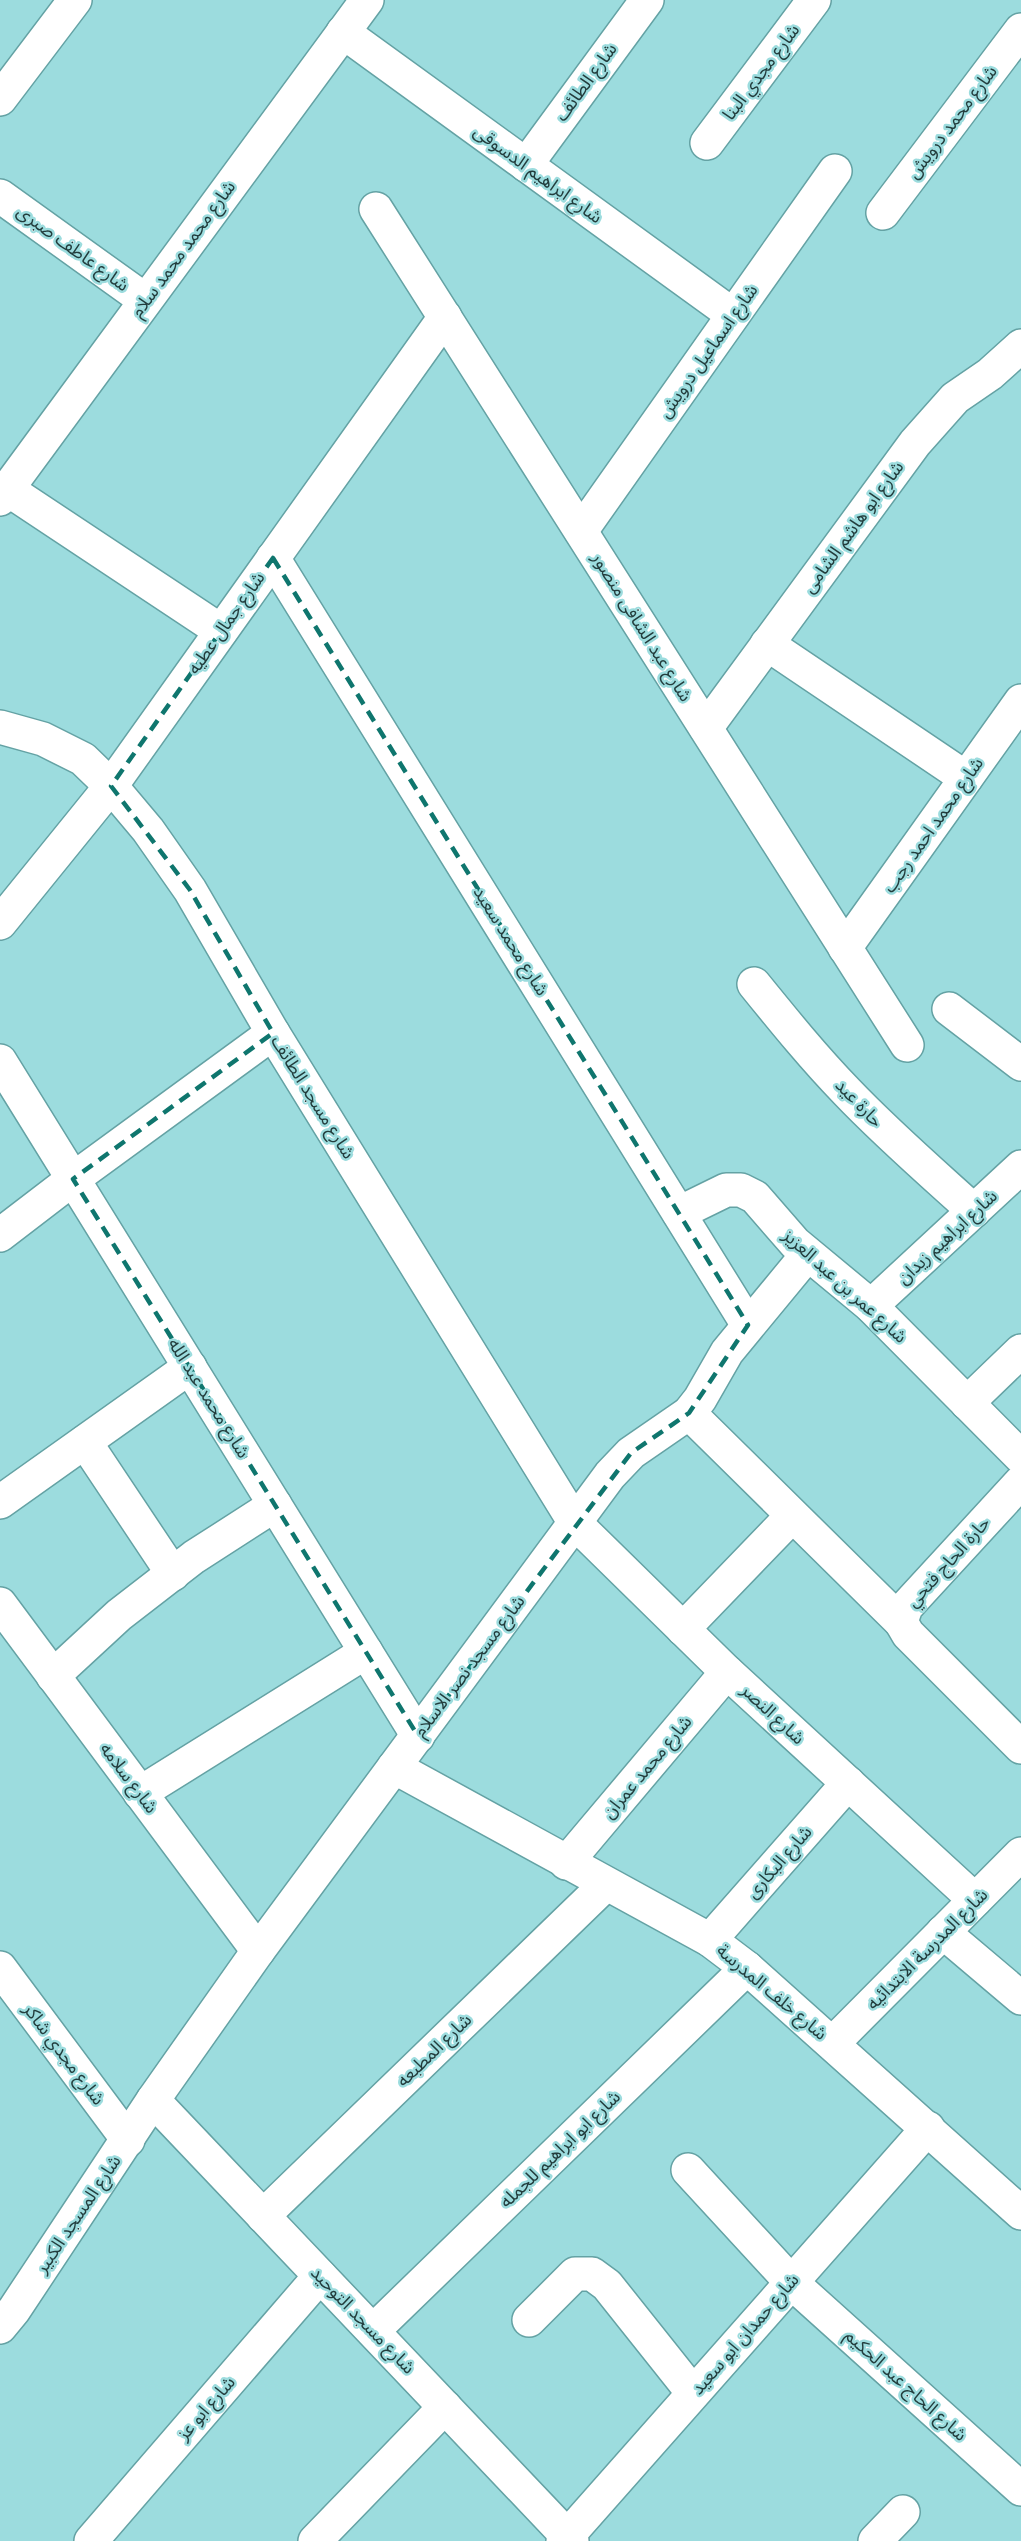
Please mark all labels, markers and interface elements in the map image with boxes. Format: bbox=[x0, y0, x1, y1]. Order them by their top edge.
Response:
street label: شارع مجدي البنا bbox=[718, 20, 807, 126]
street label: شارع الطائف bbox=[550, 39, 624, 127]
street label: شارع محمد درويش bbox=[902, 61, 1004, 185]
street label: شارع ابراهيم الدسوقى bbox=[468, 120, 607, 230]
street label: شارع محمد محمد سلام bbox=[126, 176, 242, 323]
street label: شارع عاطف صبرى bbox=[11, 200, 133, 299]
street label: شارع اسماعيل درويش bbox=[654, 280, 765, 424]
street label: شارع ابو هاشم الشامى bbox=[798, 457, 911, 599]
street label: شارع عبد الشافى منصور bbox=[584, 547, 697, 707]
street label: شارع جمال عطيه bbox=[183, 568, 272, 680]
street label: شارع محمد احمد رجب bbox=[878, 753, 990, 899]
street label: شارع محمد سعيد bbox=[466, 882, 553, 1001]
street label: شارع مسجد الطائف bbox=[264, 1031, 360, 1164]
street label: حارة عيد bbox=[831, 1074, 887, 1132]
street label: شارع ابراهيم زيدان bbox=[892, 1185, 1004, 1291]
street label: شارع عمر بن عبد العزيز bbox=[776, 1224, 912, 1350]
street label: شارع محمد عبد الله bbox=[161, 1334, 255, 1464]
street label: حارة الحاج فتحي bbox=[901, 1512, 996, 1613]
street label: شارع مسجد نصر الاسلام bbox=[409, 1591, 532, 1743]
street label: شارع النصر bbox=[734, 1678, 809, 1751]
street label: شارع محمد عمران bbox=[598, 1711, 699, 1825]
street label: شارع سلامه bbox=[93, 1738, 163, 1819]
street label: شارع البكارى bbox=[741, 1821, 819, 1905]
street label: شارع المدرسة الابتدائيه bbox=[862, 1884, 994, 2016]
street label: شارع خلف المدرسة bbox=[710, 1939, 832, 2047]
street label: شارع مجدي شاكر bbox=[15, 1998, 110, 2111]
street label: شارع المطبعه bbox=[392, 2009, 478, 2093]
street label: شارع ابو ابراهيم للجمله bbox=[495, 2086, 627, 2214]
street label: شارع المسجد الكبير bbox=[30, 2151, 128, 2280]
street label: شارع مسجد التوحيد bbox=[304, 2262, 420, 2380]
street label: شارع حمدان ابو سعيد bbox=[686, 2269, 806, 2401]
street label: شارع الحاج عبد الحكيم bbox=[838, 2324, 972, 2448]
street label: شارع ابو عز bbox=[172, 2371, 242, 2447]

